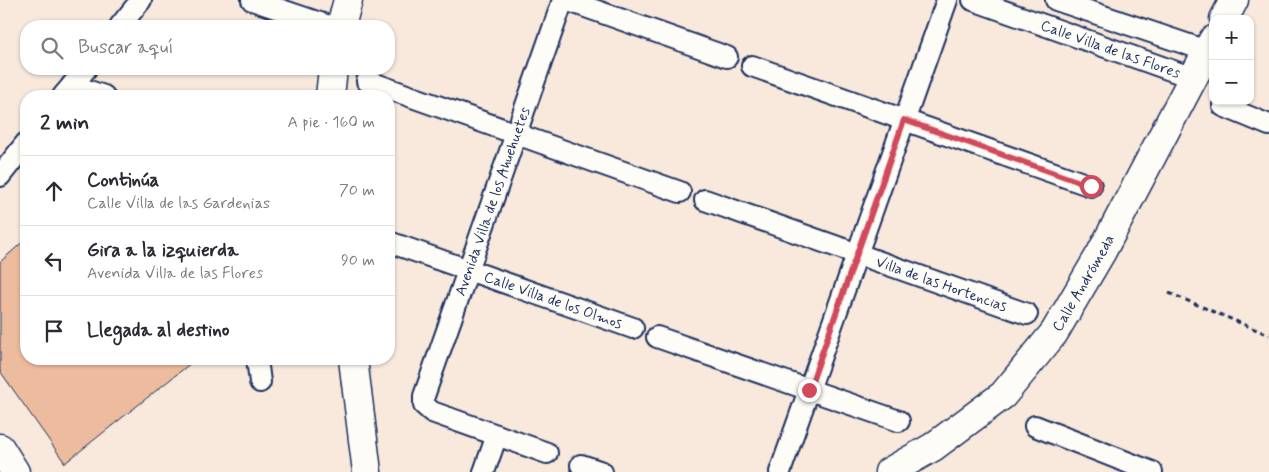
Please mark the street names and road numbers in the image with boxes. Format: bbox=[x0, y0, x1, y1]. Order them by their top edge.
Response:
street label: Calle Villa de las Flores bbox=[1038, 16, 1183, 84]
street label: Avenida Villa de los Ahuehuetes bbox=[451, 104, 536, 299]
street label: Calle Andrómeda bbox=[1048, 231, 1120, 336]
street label: Villa de las Hortencias bbox=[873, 252, 1010, 317]
street label: Calle Villa de los Olmos bbox=[481, 267, 625, 334]

